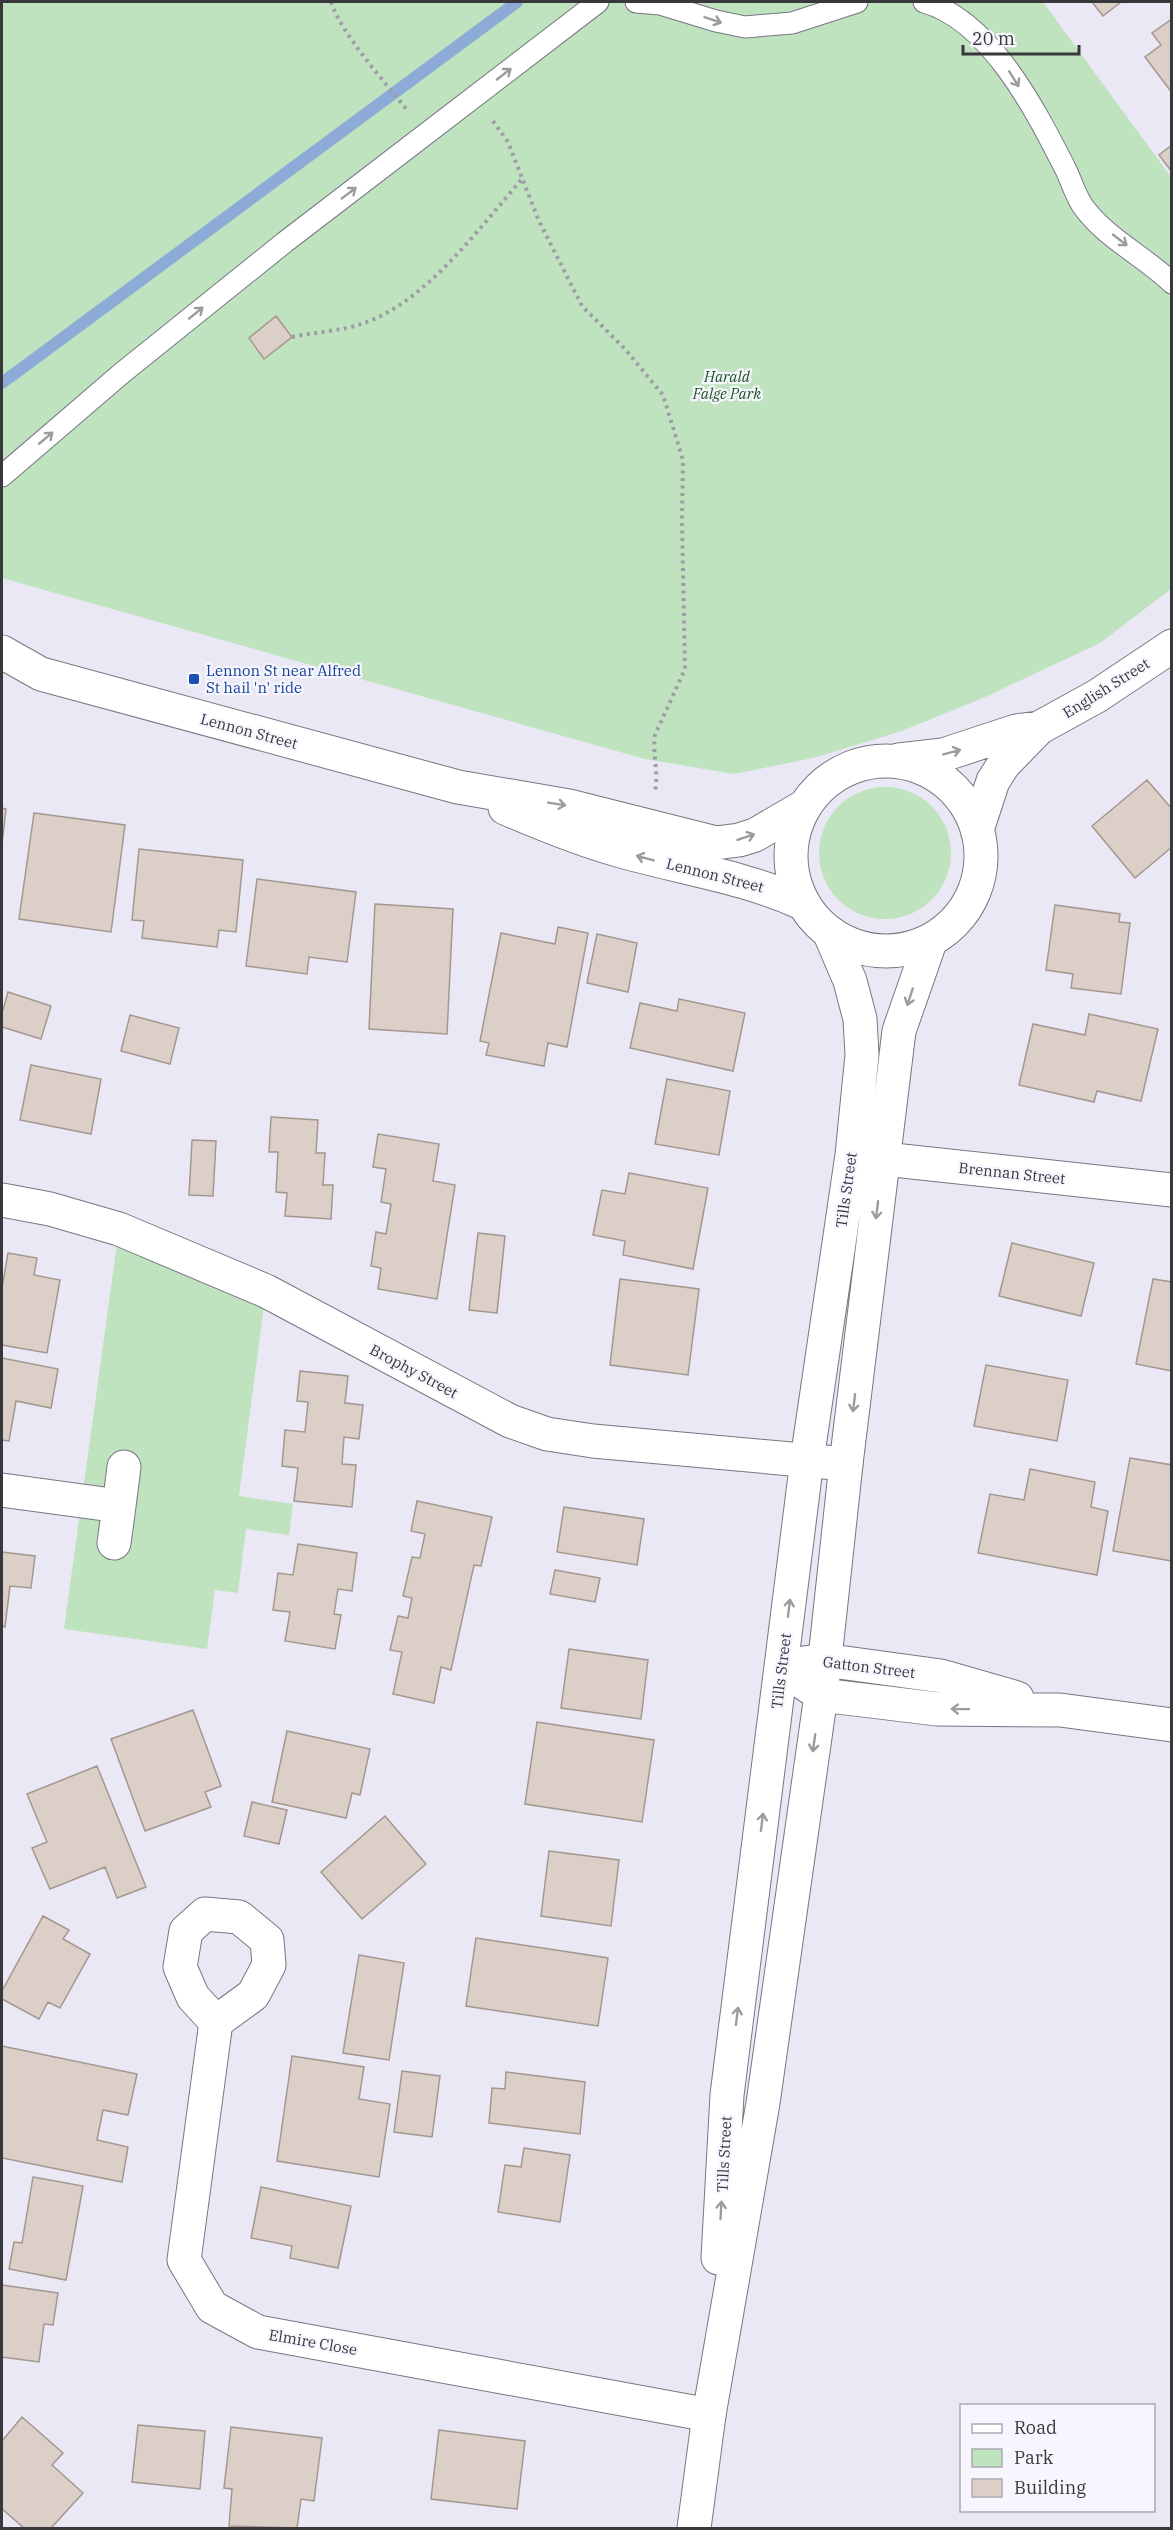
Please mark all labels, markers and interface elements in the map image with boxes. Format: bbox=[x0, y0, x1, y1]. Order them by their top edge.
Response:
one-way arrow bbox=[703, 15, 722, 26]
scale bar bbox=[963, 18, 1078, 56]
text: 20 m bbox=[972, 27, 1015, 50]
one-way arrow bbox=[496, 68, 512, 81]
one-way arrow bbox=[1007, 71, 1020, 88]
one-way arrow bbox=[341, 187, 357, 199]
one-way arrow bbox=[1112, 234, 1128, 247]
one-way arrow bbox=[188, 307, 204, 320]
park label: Harald Falge Park bbox=[692, 367, 761, 403]
one-way arrow bbox=[38, 431, 53, 445]
street label: English Street bbox=[1059, 654, 1153, 722]
place label: Lennon St near Alfred St hail 'n' ride bbox=[206, 661, 361, 697]
marker: Lennon St near Alfred St hail 'n' ride bbox=[187, 672, 201, 686]
street label: Lennon Street bbox=[198, 709, 300, 753]
one-way arrow bbox=[943, 746, 962, 758]
one-way arrow bbox=[547, 798, 566, 809]
one-way arrow bbox=[736, 831, 755, 842]
one-way arrow bbox=[636, 852, 655, 863]
street label: Lennon Street bbox=[664, 854, 766, 896]
one-way arrow bbox=[904, 987, 915, 1006]
street label: Tills Street bbox=[831, 1151, 861, 1229]
street label: Brennan Street bbox=[958, 1158, 1066, 1188]
one-way arrow bbox=[871, 1199, 882, 1219]
street label: Brophy Street bbox=[367, 1340, 461, 1402]
one-way arrow bbox=[848, 1393, 859, 1413]
one-way arrow bbox=[783, 1599, 794, 1619]
street label: Tills Street bbox=[767, 1632, 795, 1710]
street label: Gatton Street bbox=[822, 1652, 916, 1682]
one-way arrow bbox=[950, 1703, 970, 1715]
one-way arrow bbox=[809, 1733, 820, 1752]
one-way arrow bbox=[756, 1813, 767, 1833]
one-way arrow bbox=[732, 2007, 743, 2026]
street label: Tills Street bbox=[713, 2115, 735, 2193]
one-way arrow bbox=[715, 2201, 726, 2221]
street label: Elmire Close bbox=[267, 2325, 359, 2359]
legend bbox=[960, 2404, 1155, 2512]
text: Road bbox=[1014, 2416, 1057, 2439]
text: Park bbox=[1014, 2446, 1054, 2469]
text: Building bbox=[1014, 2476, 1086, 2499]

